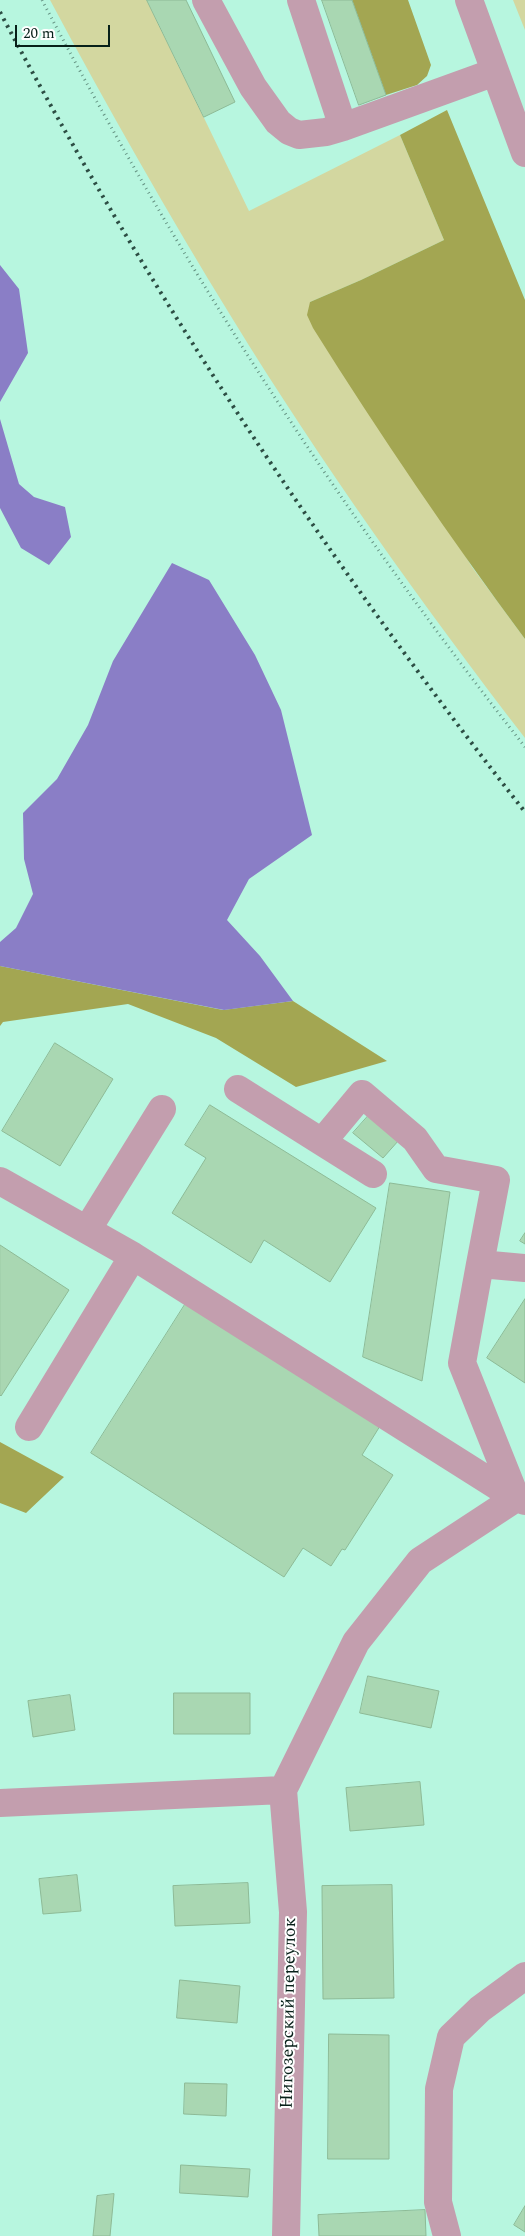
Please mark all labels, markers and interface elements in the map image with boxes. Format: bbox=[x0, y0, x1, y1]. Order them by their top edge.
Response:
scale bar bbox=[18, 15, 112, 47]
text: 20 m bbox=[23, 22, 55, 45]
street label: Нигозерский переулок bbox=[278, 1917, 302, 2109]

